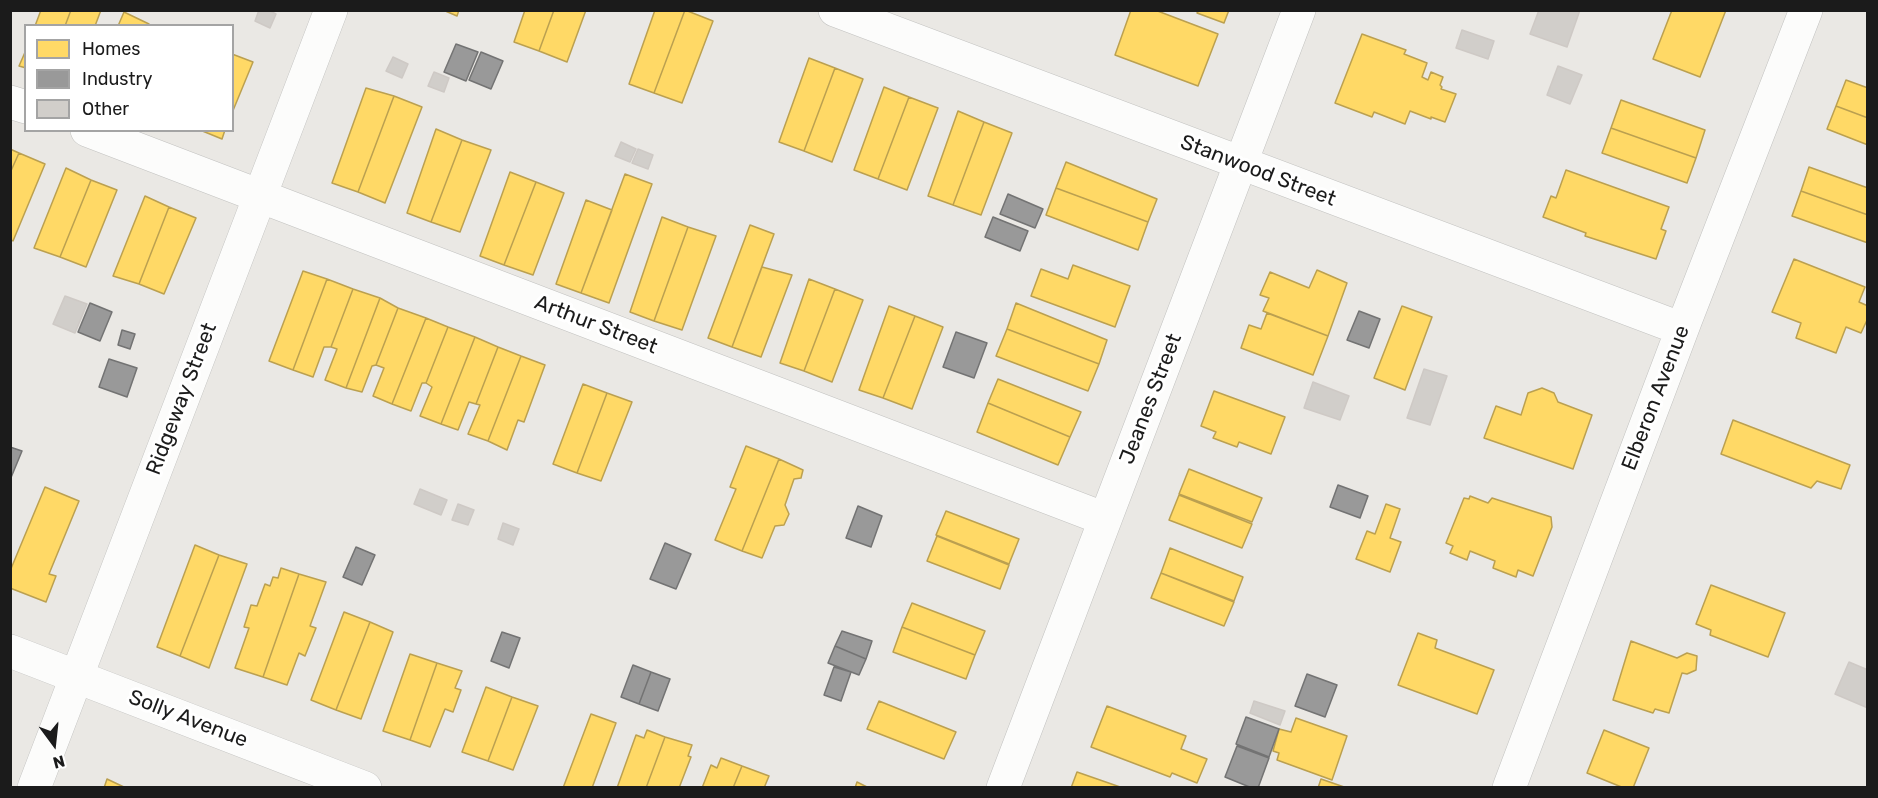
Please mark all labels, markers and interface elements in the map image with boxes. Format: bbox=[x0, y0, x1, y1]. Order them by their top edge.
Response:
legend bbox=[24, 24, 234, 132]
text: Homes bbox=[82, 38, 140, 60]
text: Industry bbox=[82, 68, 152, 90]
text: Other bbox=[82, 98, 129, 120]
street label: Stanwood Street bbox=[1177, 130, 1339, 212]
street label: Arthur Street bbox=[531, 290, 661, 360]
street label: Ridgeway Street bbox=[141, 319, 223, 479]
street label: Elberon Avenue bbox=[1617, 322, 1695, 474]
street label: Jeanes Street bbox=[1115, 330, 1187, 468]
street label: Solly Avenue bbox=[125, 685, 251, 753]
north arrow bbox=[24, 714, 84, 774]
text: N bbox=[51, 751, 67, 773]

